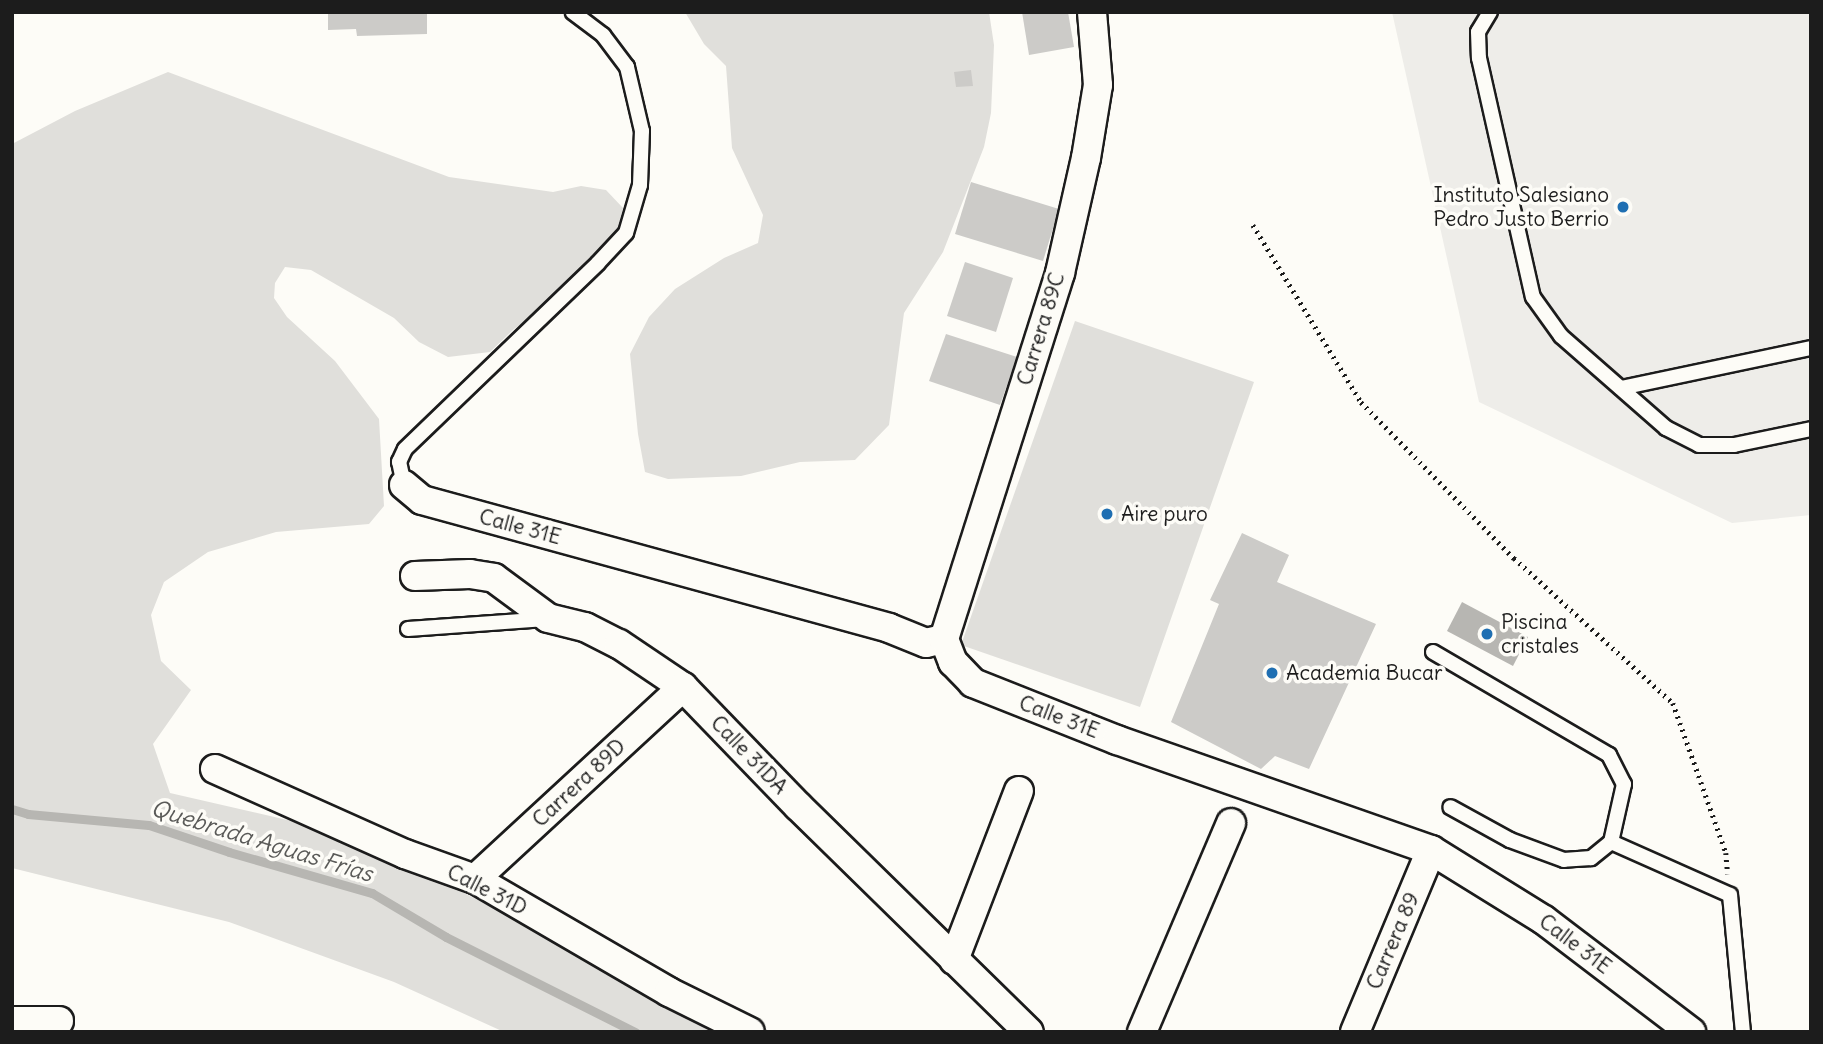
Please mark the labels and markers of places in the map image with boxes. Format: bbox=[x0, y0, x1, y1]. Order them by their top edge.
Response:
place label: Instituto Salesiano Pedro Justo Berrio bbox=[1433, 182, 1609, 232]
marker: Instituto Salesiano Pedro Justo Berrio bbox=[1615, 199, 1631, 215]
place label: Aire puro bbox=[1121, 501, 1208, 527]
marker: Aire puro bbox=[1099, 506, 1115, 522]
place label: Piscina cristales bbox=[1501, 609, 1579, 659]
marker: Piscina cristales bbox=[1479, 626, 1495, 642]
place label: Academia Bucar bbox=[1286, 660, 1443, 686]
marker: Academia Bucar bbox=[1264, 665, 1280, 681]

